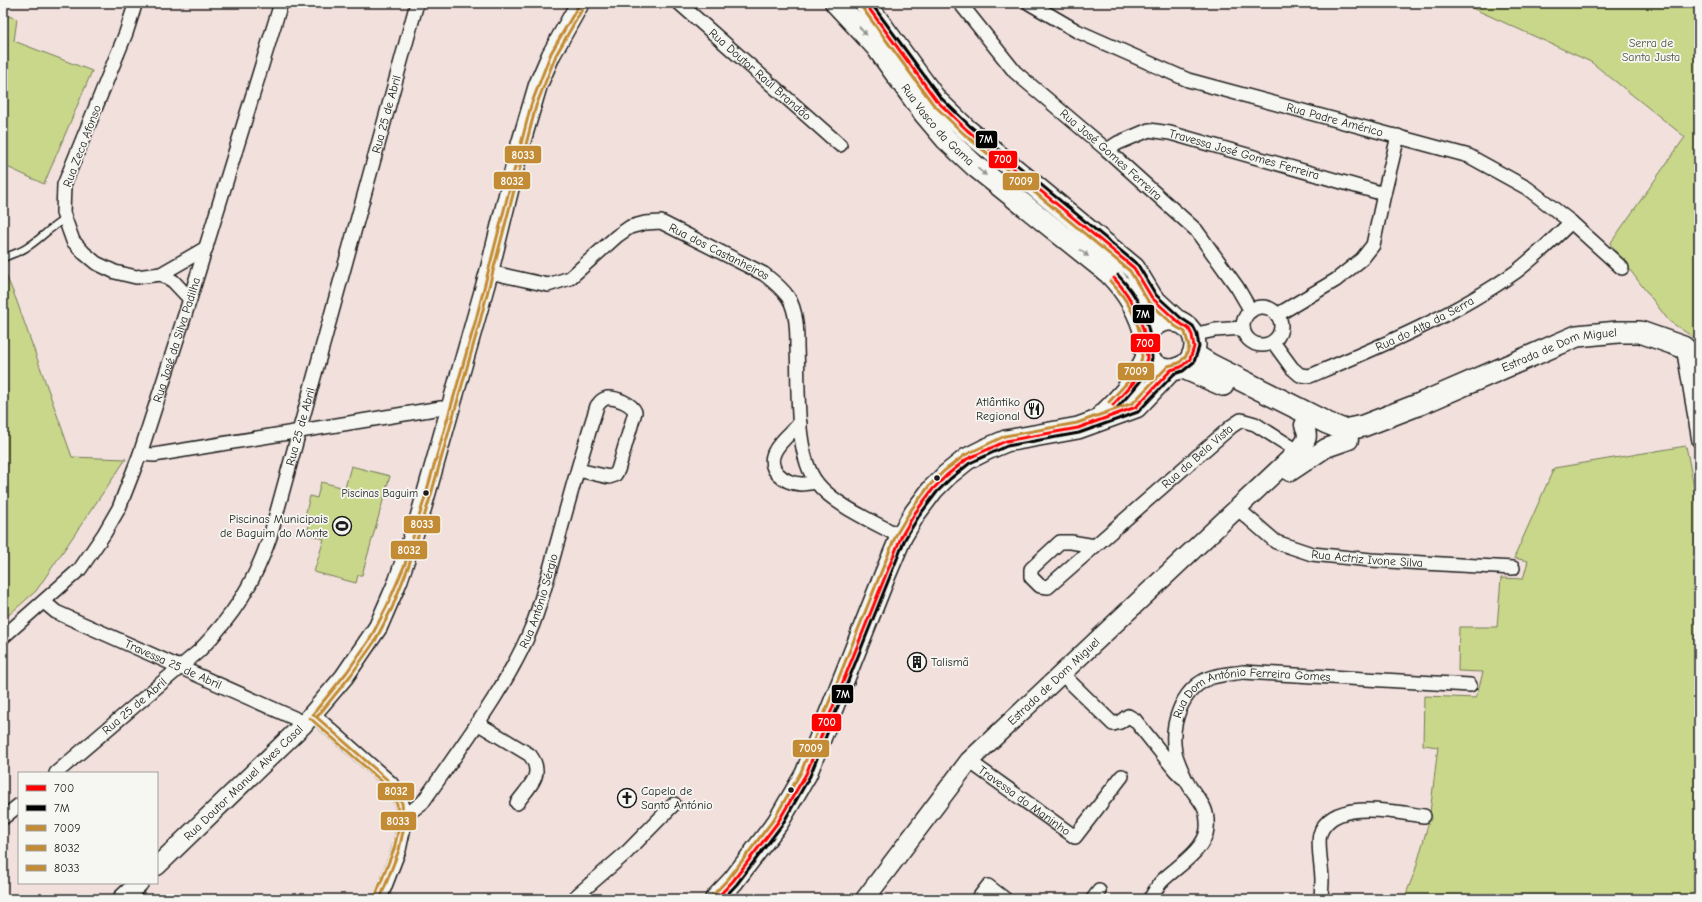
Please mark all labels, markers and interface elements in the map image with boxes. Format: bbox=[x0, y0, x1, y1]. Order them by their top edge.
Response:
street label: Rua Doutor Raúl Brandão bbox=[706, 26, 814, 123]
one-way arrow bbox=[858, 26, 867, 36]
park label: Serra de Santa Justa bbox=[1622, 36, 1680, 64]
street label: Rua 25 de Abril bbox=[369, 74, 404, 155]
street label: Rua Vasco da Gama bbox=[898, 81, 977, 169]
street label: Rua Padre Américo bbox=[1285, 100, 1385, 139]
street label: Rua Zeca Afonso bbox=[60, 103, 104, 189]
street label: Rua José Gomes Ferreira bbox=[1057, 106, 1165, 203]
street label: Travessa José Gomes Ferreira bbox=[1167, 126, 1321, 182]
line badge: 7M bbox=[975, 130, 998, 149]
text: 7M bbox=[979, 133, 993, 146]
line badge: 8033 bbox=[504, 145, 542, 164]
text: 8033 bbox=[512, 149, 534, 162]
line badge: 700 bbox=[988, 150, 1018, 169]
text: 700 bbox=[994, 153, 1012, 166]
one-way arrow bbox=[977, 168, 988, 177]
line badge: 8032 bbox=[493, 171, 531, 190]
line badge: 7009 bbox=[1002, 172, 1040, 191]
text: 8032 bbox=[501, 175, 524, 188]
text: 7009 bbox=[1009, 175, 1033, 188]
street label: Rua dos Castanheiros bbox=[667, 220, 772, 283]
one-way arrow bbox=[1079, 249, 1090, 258]
street label: Rua José da Silva Padilha bbox=[150, 276, 203, 404]
street label: Rua do Alto da Serra bbox=[1373, 293, 1476, 354]
line badge: 7M bbox=[1132, 304, 1155, 324]
text: 7M bbox=[1136, 308, 1150, 321]
street label: Estrada de Dom Miguel bbox=[1500, 325, 1617, 375]
line badge: 700 bbox=[1130, 333, 1161, 353]
text: 700 bbox=[1136, 337, 1154, 350]
line badge: 7009 bbox=[1117, 362, 1155, 381]
text: 7009 bbox=[1124, 365, 1148, 378]
street label: Rua 25 de Abril bbox=[283, 386, 318, 467]
place label: Atlântiko Regional bbox=[976, 395, 1020, 423]
restaurant icon: Atlântiko Regional bbox=[1023, 398, 1045, 420]
street label: Rua da Bela Vista bbox=[1159, 422, 1236, 491]
unlabelled marker bbox=[932, 473, 942, 483]
place label: Piscinas Baguim bbox=[341, 487, 418, 500]
marker: Piscinas Baguim bbox=[421, 488, 431, 498]
place label: Piscinas Municipais de Baguim do Monte bbox=[220, 512, 328, 540]
sports icon: Piscinas Municipais de Baguim do Monte bbox=[331, 515, 353, 537]
line badge: 8033 bbox=[403, 515, 441, 534]
text: 8033 bbox=[411, 518, 433, 531]
line badge: 8032 bbox=[390, 540, 428, 560]
text: 8032 bbox=[398, 544, 421, 557]
street label: Rua Actriz Ivone Silva bbox=[1311, 547, 1423, 570]
street label: Rua António Sérgio bbox=[516, 552, 561, 650]
street label: Estrada de Dom Miguel bbox=[1005, 635, 1103, 728]
street label: Travessa 25 de Abril bbox=[123, 637, 224, 692]
building icon: Talismã bbox=[906, 651, 928, 673]
place label: Talismã bbox=[931, 655, 969, 669]
street label: Rua Dom António Ferreira Gomes bbox=[1170, 665, 1331, 720]
street label: Rua 25 de Abril bbox=[99, 675, 169, 738]
line badge: 7M bbox=[831, 684, 854, 704]
text: 7M bbox=[836, 688, 850, 701]
line badge: 700 bbox=[811, 713, 842, 732]
text: 700 bbox=[818, 716, 836, 729]
street label: Rua Doutor Manuel Alves Casal bbox=[181, 722, 306, 843]
line badge: 7009 bbox=[792, 739, 830, 758]
text: 7009 bbox=[799, 742, 823, 755]
street label: Travessa do Maninho bbox=[976, 763, 1073, 838]
legend bbox=[18, 772, 158, 884]
text: 700 bbox=[54, 781, 74, 795]
line badge: 8032 bbox=[377, 782, 415, 801]
place label: Capela de Santo António bbox=[641, 784, 713, 812]
text: 8032 bbox=[385, 785, 408, 798]
unlabelled marker bbox=[786, 785, 796, 795]
church icon: Capela de Santo António bbox=[616, 787, 638, 809]
text: 7M bbox=[54, 801, 70, 815]
line badge: 8033 bbox=[380, 811, 417, 831]
text: 8033 bbox=[387, 815, 409, 828]
text: 7009 bbox=[54, 821, 81, 835]
text: 8032 bbox=[54, 841, 80, 855]
text: 8033 bbox=[54, 861, 80, 875]

